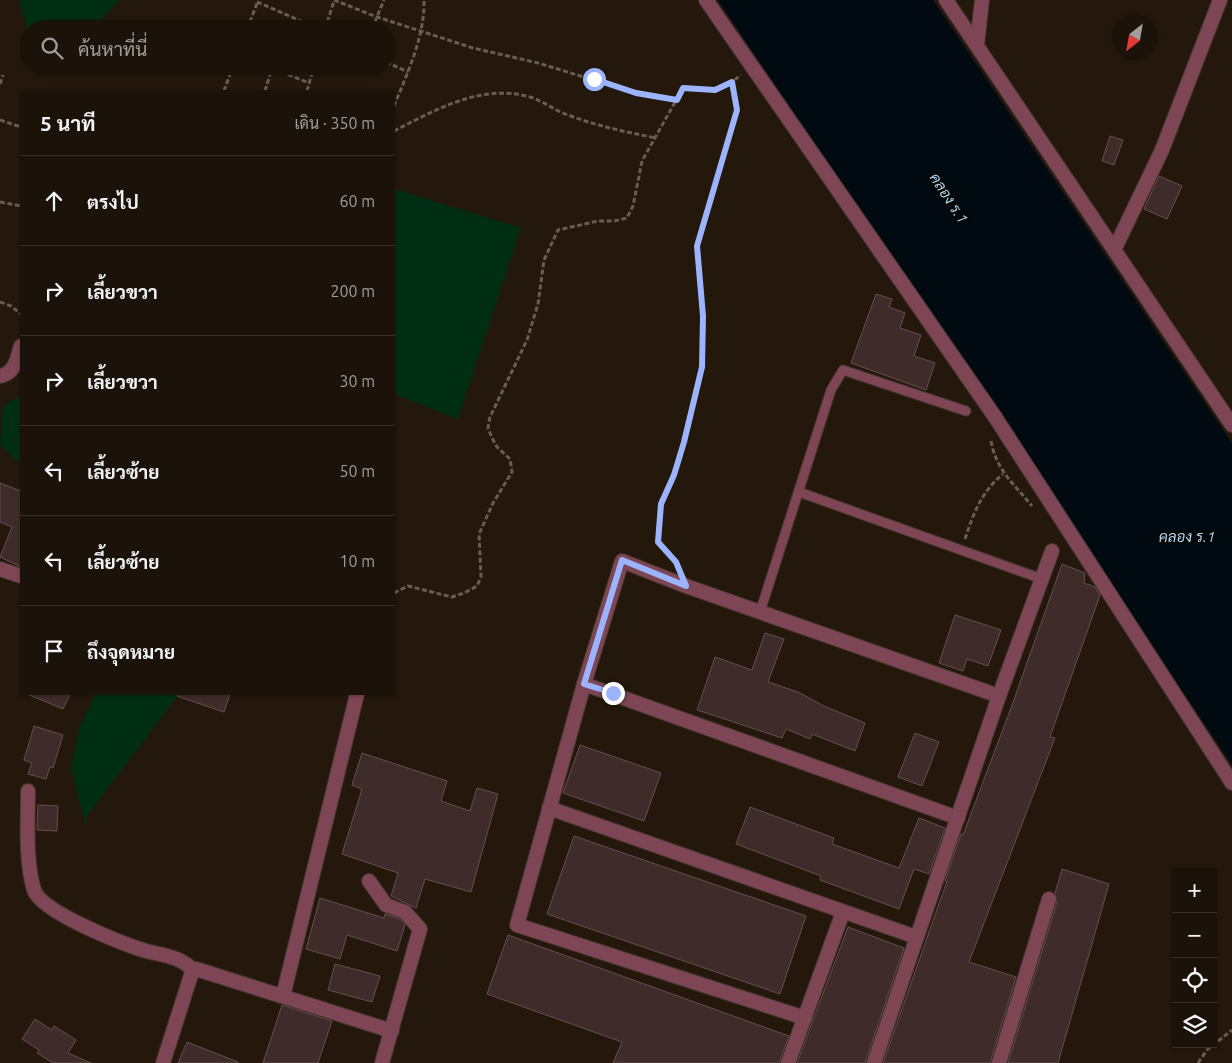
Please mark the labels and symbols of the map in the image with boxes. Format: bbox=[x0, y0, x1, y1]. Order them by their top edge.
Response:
north arrow bbox=[1112, 15, 1157, 60]
route start bbox=[583, 68, 606, 91]
water label: คลอง ร.1 bbox=[927, 170, 971, 226]
water label: คลอง ร.1 bbox=[1159, 528, 1215, 545]
route end bbox=[602, 682, 625, 705]

